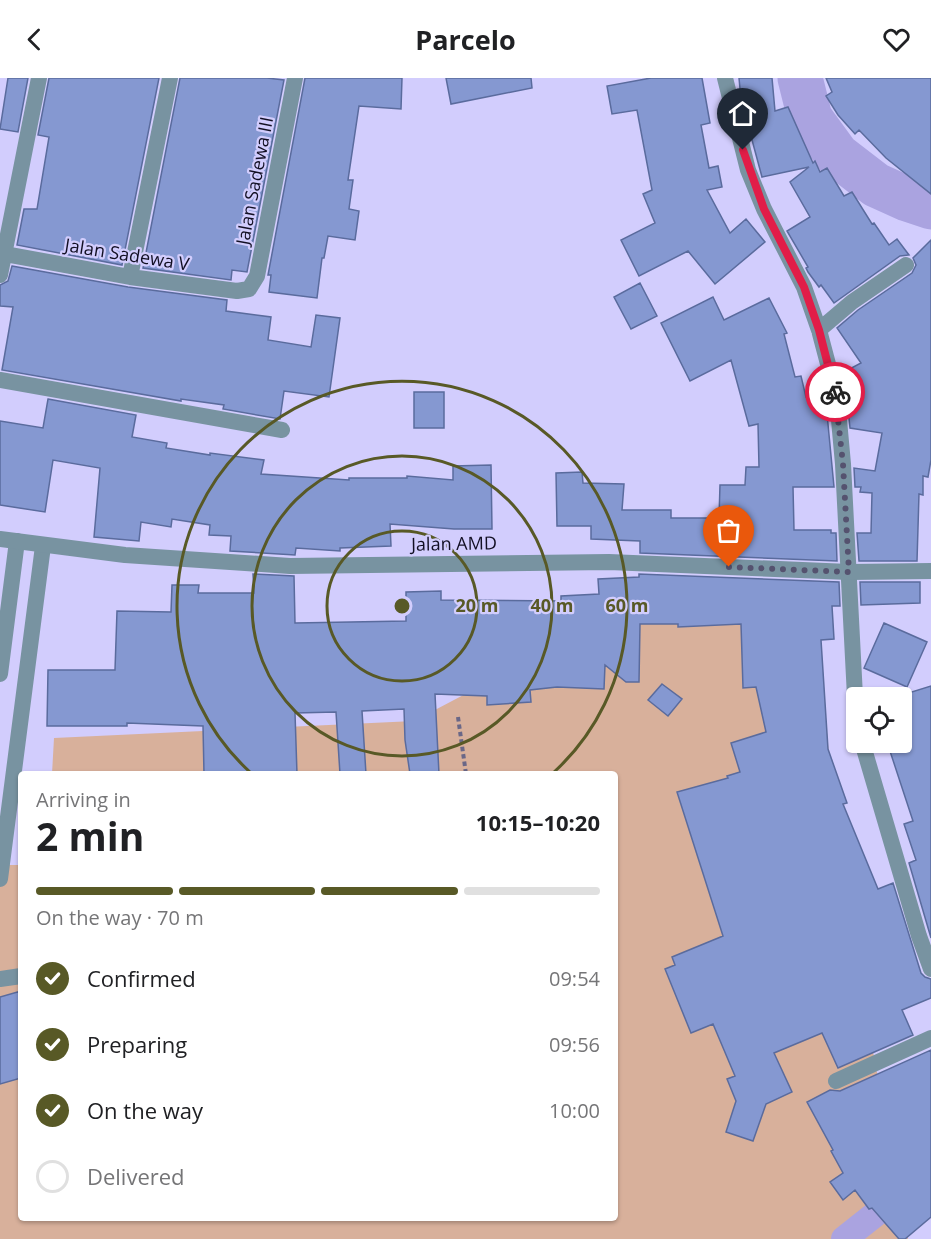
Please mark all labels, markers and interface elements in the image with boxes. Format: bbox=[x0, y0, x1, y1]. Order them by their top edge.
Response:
text: Parcelo bbox=[415, 21, 516, 58]
icon: back bbox=[18, 23, 51, 56]
icon: heart bbox=[880, 23, 913, 56]
pin bbox=[717, 88, 768, 150]
icon: home bbox=[726, 97, 759, 130]
street label: Jalan Sadewa III bbox=[229, 115, 278, 249]
street label: Jalan Sadewa V bbox=[61, 232, 191, 276]
courier bbox=[805, 362, 865, 422]
icon: bike bbox=[819, 376, 852, 409]
pin bbox=[703, 505, 754, 567]
icon: bag bbox=[712, 514, 745, 547]
street label: Jalan AMD bbox=[409, 530, 497, 556]
text: 20 m bbox=[456, 593, 498, 617]
text: 40 m bbox=[531, 593, 573, 617]
text: 60 m bbox=[606, 593, 648, 617]
centre of rings bbox=[392, 596, 412, 616]
map controls bbox=[846, 687, 912, 753]
button: locate bbox=[846, 687, 912, 753]
text: Arriving in bbox=[36, 786, 131, 813]
text: 10:15–10:20 bbox=[476, 807, 600, 837]
text: 2 min bbox=[36, 809, 144, 862]
text: On the way · 70 m bbox=[36, 904, 204, 931]
icon: check bbox=[36, 962, 69, 995]
text: Confirmed bbox=[87, 963, 196, 993]
text: 09:54 bbox=[549, 965, 600, 992]
icon: check bbox=[36, 1028, 69, 1061]
text: Preparing bbox=[87, 1029, 187, 1059]
text: 09:56 bbox=[549, 1031, 600, 1058]
icon: check bbox=[36, 1094, 69, 1127]
text: On the way bbox=[87, 1095, 203, 1125]
text: 10:00 bbox=[549, 1097, 600, 1124]
text: Delivered bbox=[87, 1161, 185, 1191]

